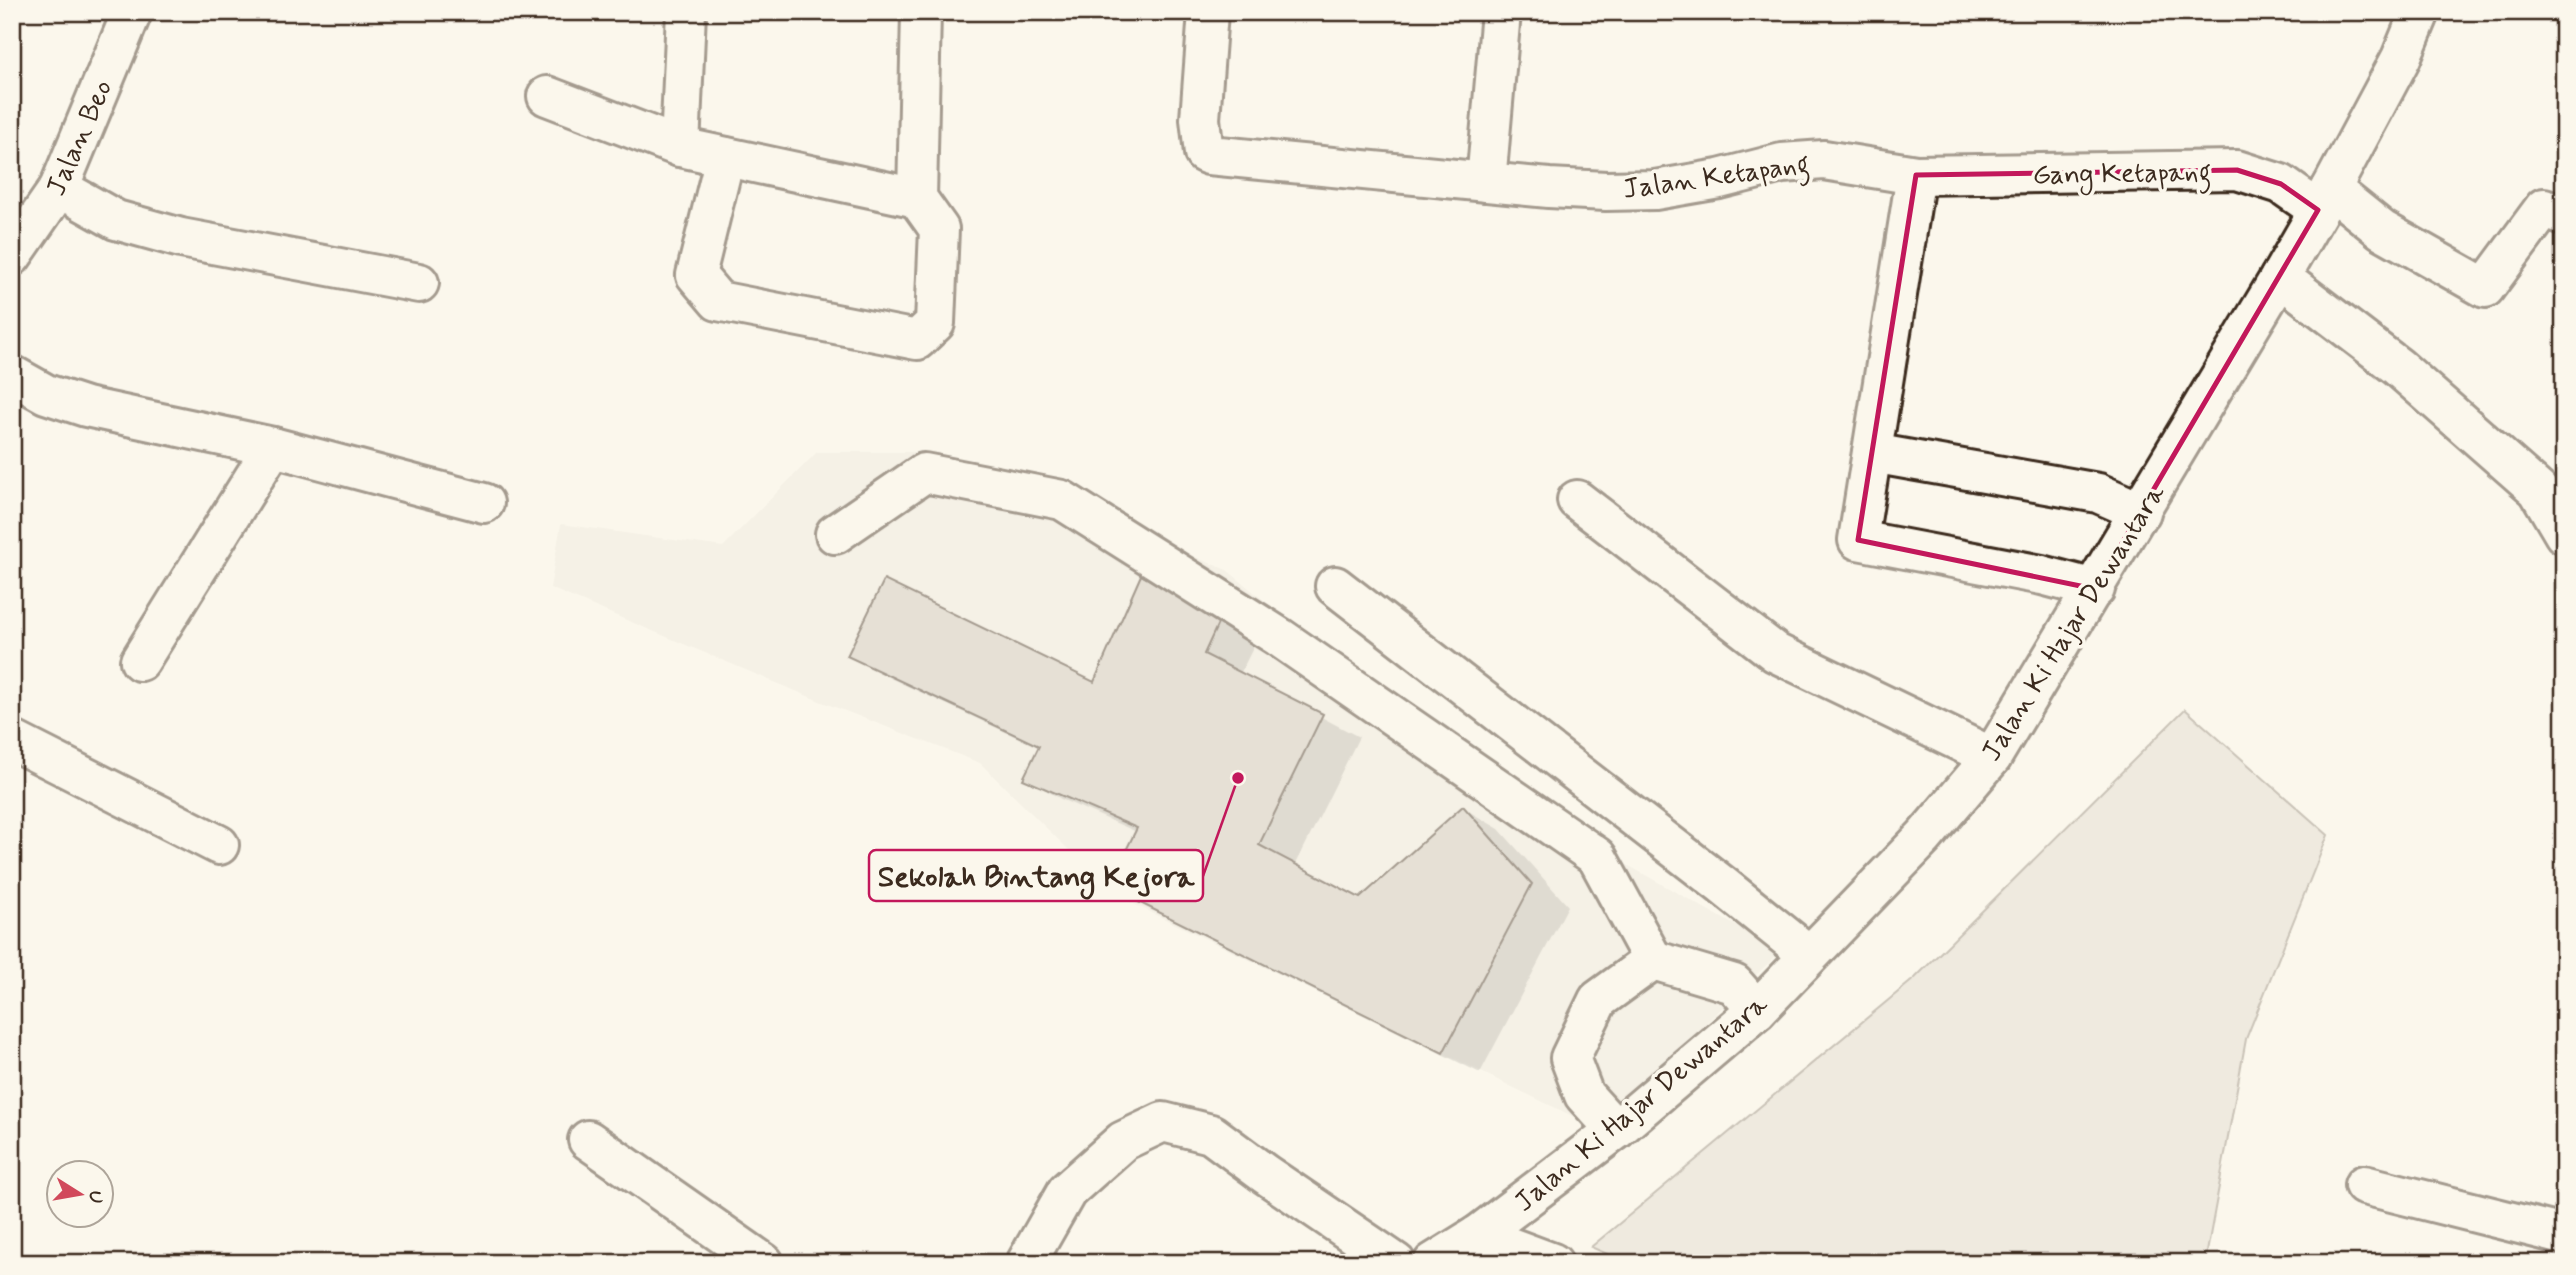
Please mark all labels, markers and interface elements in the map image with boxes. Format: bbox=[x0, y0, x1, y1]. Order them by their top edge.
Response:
street label: Jalan Beo bbox=[38, 74, 122, 202]
street label: Jalan Ketapang bbox=[1621, 146, 1812, 212]
street label: Gang Ketapang bbox=[2032, 154, 2212, 198]
street label: Jalan Ki Hajar Dewantara bbox=[1974, 478, 2175, 769]
callout: Sekolah Bintang Kejora bbox=[869, 850, 1203, 901]
text: Sekolah Bintang Kejora bbox=[878, 858, 1195, 900]
street label: Jalan Ki Hajar Dewantara bbox=[1507, 987, 1776, 1221]
north arrow bbox=[46, 1160, 116, 1230]
text: U bbox=[82, 1189, 109, 1205]

